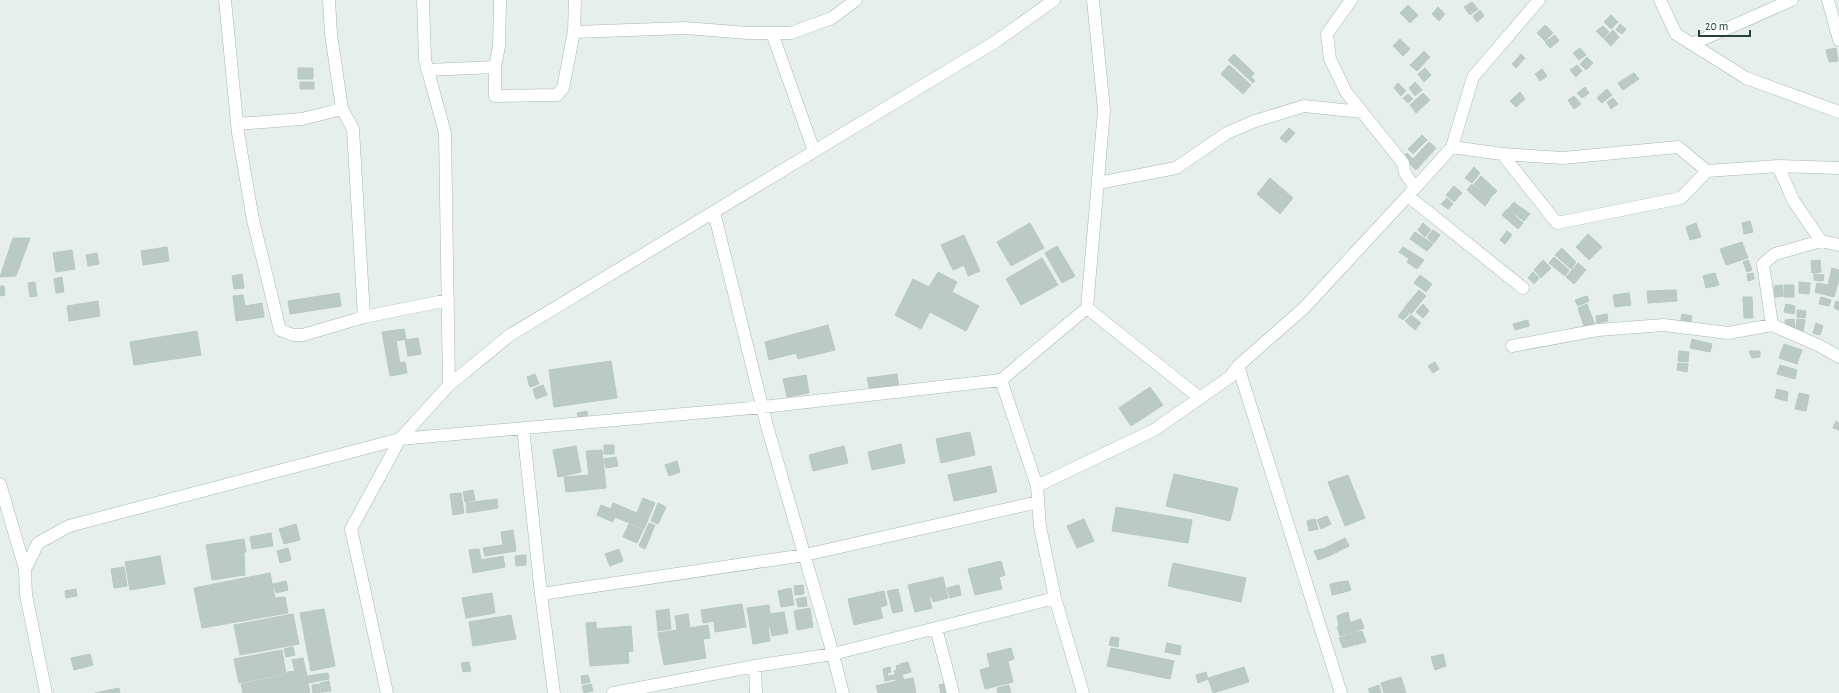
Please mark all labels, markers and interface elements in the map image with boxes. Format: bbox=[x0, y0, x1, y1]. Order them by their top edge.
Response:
scale bar bbox=[1699, 12, 1750, 38]
text: 20 m bbox=[1705, 20, 1728, 32]

